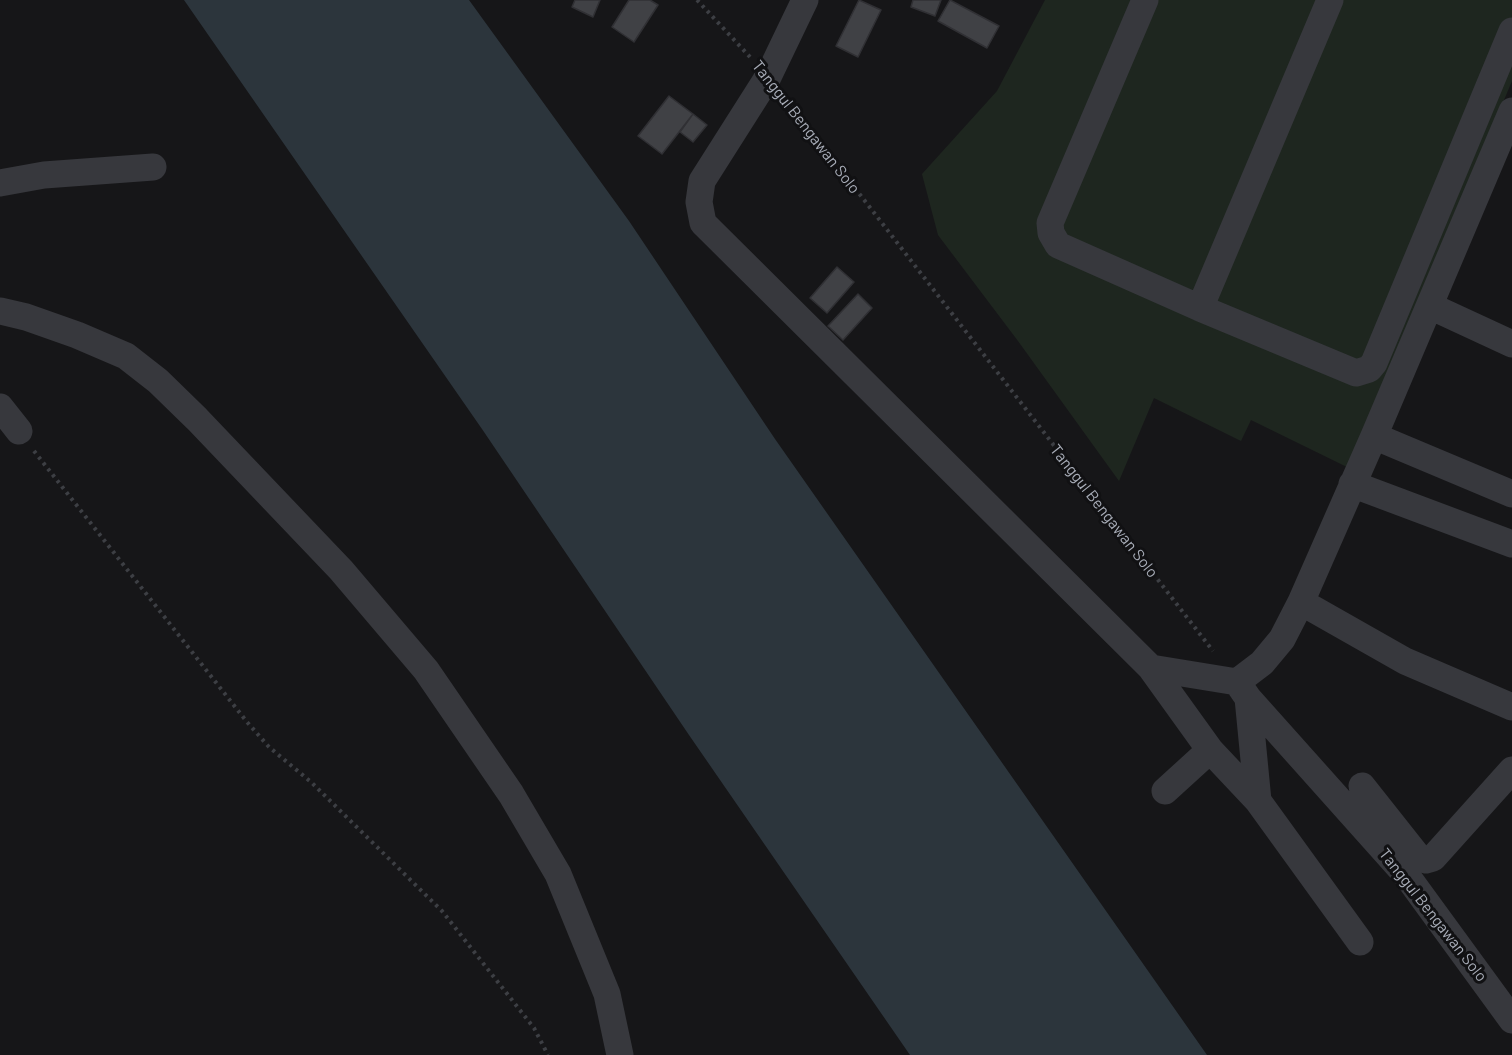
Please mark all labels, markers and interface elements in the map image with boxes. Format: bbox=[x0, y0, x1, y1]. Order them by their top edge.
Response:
street label: Tanggul Bengawan Solo bbox=[748, 57, 864, 197]
street label: Tanggul Bengawan Solo bbox=[1046, 441, 1162, 581]
street label: Tanggul Bengawan Solo bbox=[1375, 845, 1491, 985]

